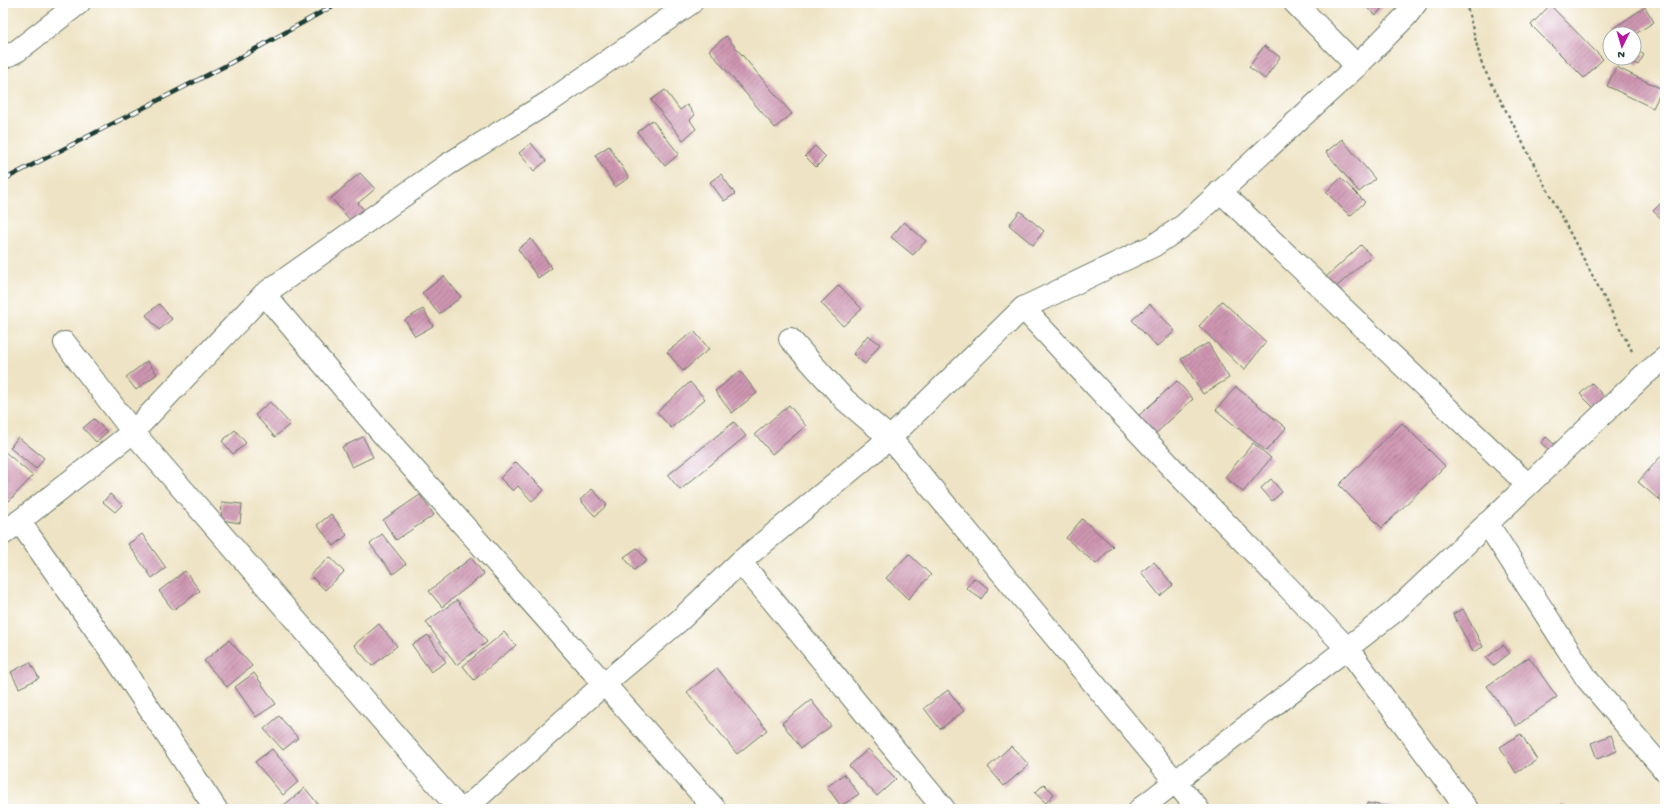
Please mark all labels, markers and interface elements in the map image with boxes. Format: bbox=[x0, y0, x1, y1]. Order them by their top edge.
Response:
north arrow bbox=[1602, 26, 1642, 66]
text: N bbox=[1617, 48, 1625, 60]

